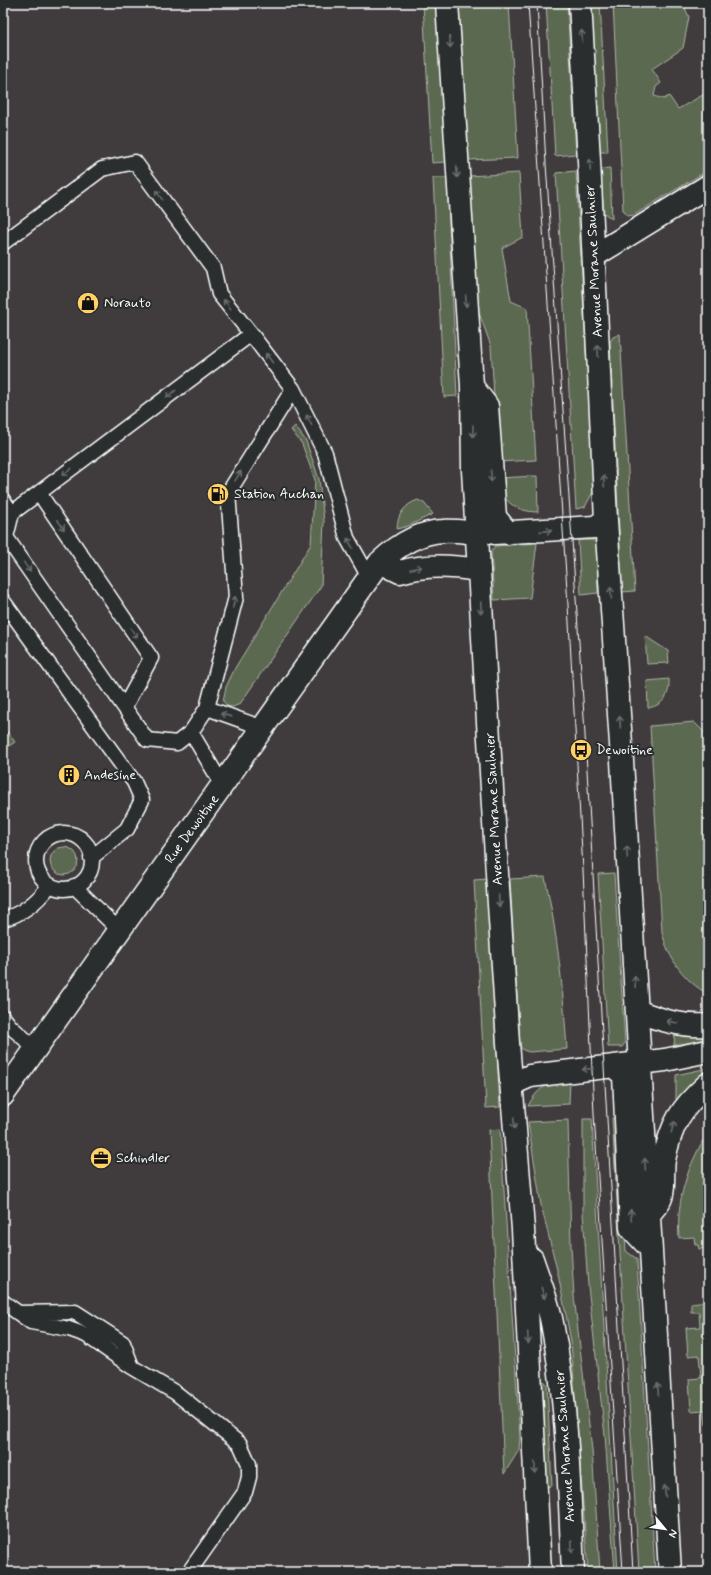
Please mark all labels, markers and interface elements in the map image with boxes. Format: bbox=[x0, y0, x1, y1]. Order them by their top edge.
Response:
one-way arrow bbox=[578, 30, 585, 43]
one-way arrow bbox=[446, 35, 453, 48]
one-way arrow bbox=[586, 159, 593, 172]
one-way arrow bbox=[454, 165, 461, 178]
street label: Avenue Morane Saulnier bbox=[581, 184, 607, 338]
one-way arrow bbox=[155, 189, 163, 200]
shop icon: Norauto bbox=[75, 290, 101, 316]
place label: Norauto bbox=[104, 294, 151, 312]
one-way arrow bbox=[463, 294, 470, 307]
one-way arrow bbox=[222, 298, 231, 309]
one-way arrow bbox=[595, 345, 602, 358]
one-way arrow bbox=[265, 352, 273, 363]
one-way arrow bbox=[166, 390, 177, 398]
one-way arrow bbox=[304, 415, 312, 427]
one-way arrow bbox=[469, 424, 477, 437]
one-way arrow bbox=[61, 468, 72, 476]
one-way arrow bbox=[488, 469, 495, 482]
one-way arrow bbox=[235, 470, 243, 482]
one-way arrow bbox=[601, 475, 608, 488]
fuel station icon: Station Auchan bbox=[205, 481, 231, 507]
place label: Station Auchan bbox=[234, 485, 324, 503]
one-way arrow bbox=[56, 520, 65, 531]
one-way arrow bbox=[539, 527, 552, 534]
one-way arrow bbox=[345, 537, 353, 549]
one-way arrow bbox=[23, 562, 31, 573]
one-way arrow bbox=[409, 564, 422, 572]
one-way arrow bbox=[608, 587, 615, 600]
one-way arrow bbox=[231, 596, 239, 609]
one-way arrow bbox=[478, 602, 485, 615]
one-way arrow bbox=[130, 627, 138, 638]
one-way arrow bbox=[221, 710, 233, 718]
one-way arrow bbox=[616, 716, 623, 729]
street label: Avenue Morane Saulnier bbox=[481, 732, 507, 886]
bus stop icon: Dewoitine bbox=[568, 737, 594, 763]
place label: Dewoitine bbox=[596, 741, 653, 759]
building icon: Andesine bbox=[56, 762, 82, 788]
place label: Andesine bbox=[84, 766, 136, 784]
street label: Rue Dewoitine bbox=[161, 791, 223, 867]
one-way arrow bbox=[624, 846, 631, 859]
one-way arrow bbox=[496, 894, 503, 907]
one-way arrow bbox=[631, 976, 639, 989]
one-way arrow bbox=[665, 1018, 678, 1026]
one-way arrow bbox=[582, 1065, 595, 1073]
one-way arrow bbox=[511, 1116, 518, 1129]
one-way arrow bbox=[670, 1121, 677, 1134]
office icon: Schindler bbox=[88, 1145, 114, 1171]
place label: Schindler bbox=[116, 1149, 170, 1167]
one-way arrow bbox=[642, 1158, 649, 1171]
one-way arrow bbox=[627, 1209, 634, 1222]
one-way arrow bbox=[540, 1287, 547, 1300]
one-way arrow bbox=[525, 1331, 532, 1344]
street label: Avenue Morane Saulnier bbox=[551, 1369, 579, 1523]
one-way arrow bbox=[655, 1383, 662, 1396]
one-way arrow bbox=[531, 1461, 538, 1474]
one-way arrow bbox=[661, 1485, 668, 1498]
north arrow bbox=[645, 1509, 685, 1549]
text: N bbox=[665, 1527, 681, 1540]
one-way arrow bbox=[568, 1540, 576, 1553]

